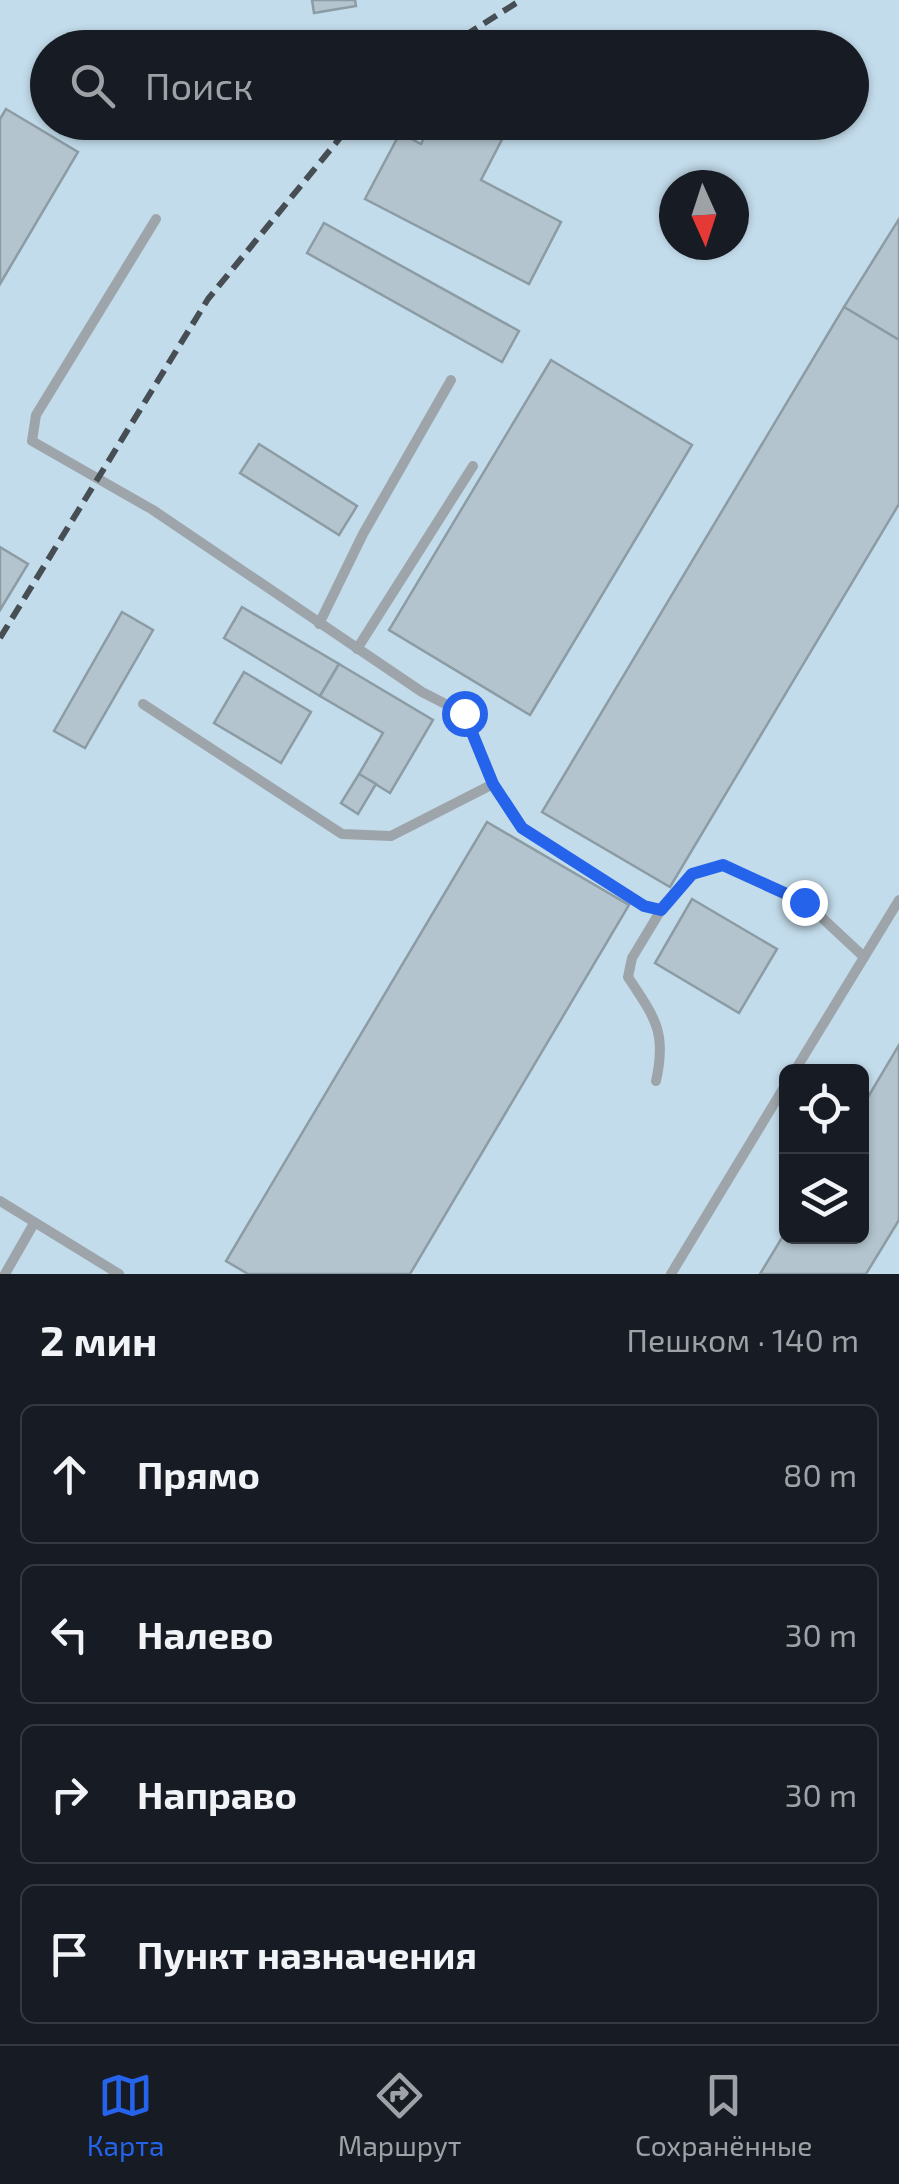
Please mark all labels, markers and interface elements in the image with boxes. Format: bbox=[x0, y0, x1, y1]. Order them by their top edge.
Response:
search box bbox=[30, 30, 869, 140]
icon: search bbox=[65, 58, 120, 113]
text: Поиск bbox=[145, 62, 254, 108]
north arrow bbox=[659, 170, 749, 260]
route start bbox=[442, 691, 488, 737]
route end bbox=[782, 880, 828, 926]
map controls bbox=[779, 1064, 869, 1244]
button: locate bbox=[779, 1064, 869, 1154]
button: layers bbox=[779, 1154, 869, 1244]
text: 2 мин bbox=[40, 1314, 157, 1364]
text: Пешком · 140 m bbox=[627, 1320, 859, 1358]
icon: ahead bbox=[42, 1447, 97, 1502]
text: Прямо bbox=[137, 1451, 260, 1497]
text: 80 m bbox=[783, 1455, 857, 1493]
icon: left bbox=[42, 1607, 97, 1662]
text: Налево bbox=[137, 1611, 273, 1657]
text: 30 m bbox=[785, 1615, 857, 1653]
icon: right bbox=[42, 1767, 97, 1822]
text: Направо bbox=[137, 1771, 297, 1817]
text: 30 m bbox=[785, 1775, 857, 1813]
icon: arrive bbox=[42, 1927, 97, 1982]
text: Пункт назначения bbox=[137, 1931, 477, 1977]
tab: Карта bbox=[87, 2068, 164, 2162]
tab: Маршрут bbox=[338, 2068, 462, 2162]
tab: Сохранённые bbox=[635, 2068, 812, 2162]

